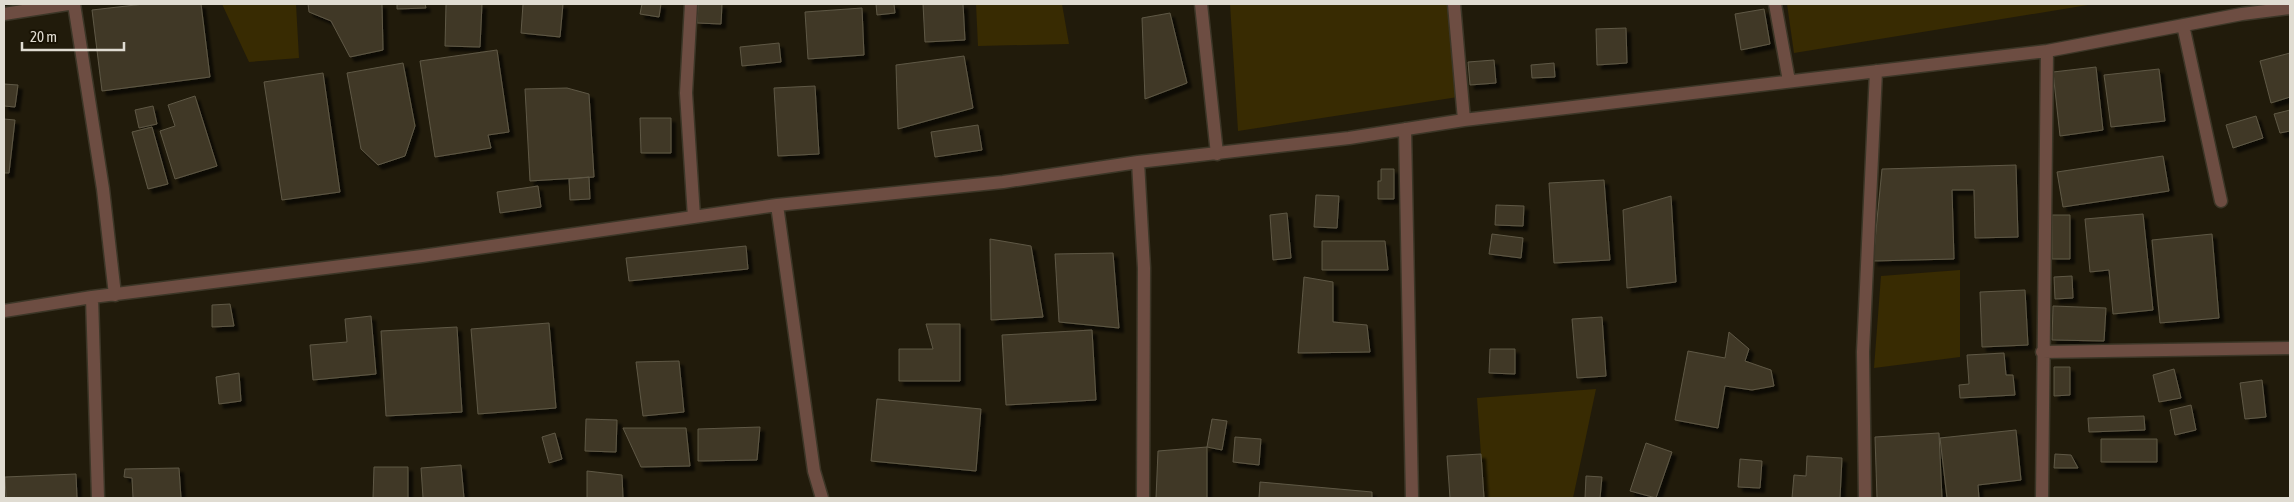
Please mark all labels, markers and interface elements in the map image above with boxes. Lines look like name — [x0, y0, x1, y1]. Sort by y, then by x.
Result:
scale bar — [22, 20, 125, 52]
text: 20 m — [30, 28, 57, 45]

